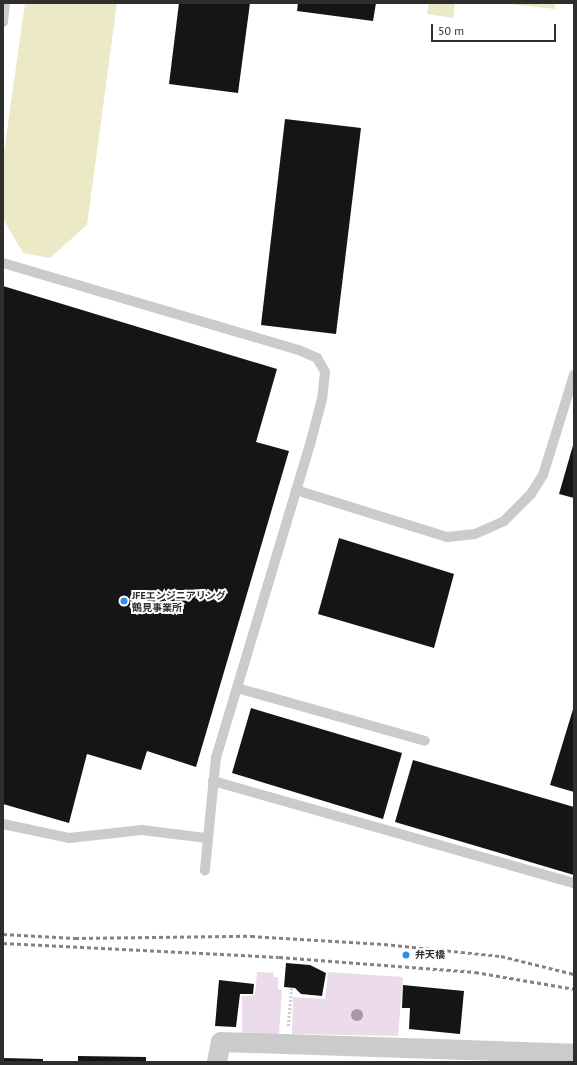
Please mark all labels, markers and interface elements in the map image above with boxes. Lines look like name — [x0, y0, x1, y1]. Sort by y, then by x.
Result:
scale bar — [433, 16, 558, 42]
text: 50 m — [438, 23, 464, 38]
place label: JFEエンジニアリング 鶴見事業所 — [132, 589, 226, 612]
marker: JFEエンジニアリング 鶴見事業所 — [119, 596, 129, 606]
marker: 弁天橋 — [400, 949, 412, 961]
place label: 弁天橋 — [415, 949, 445, 961]

